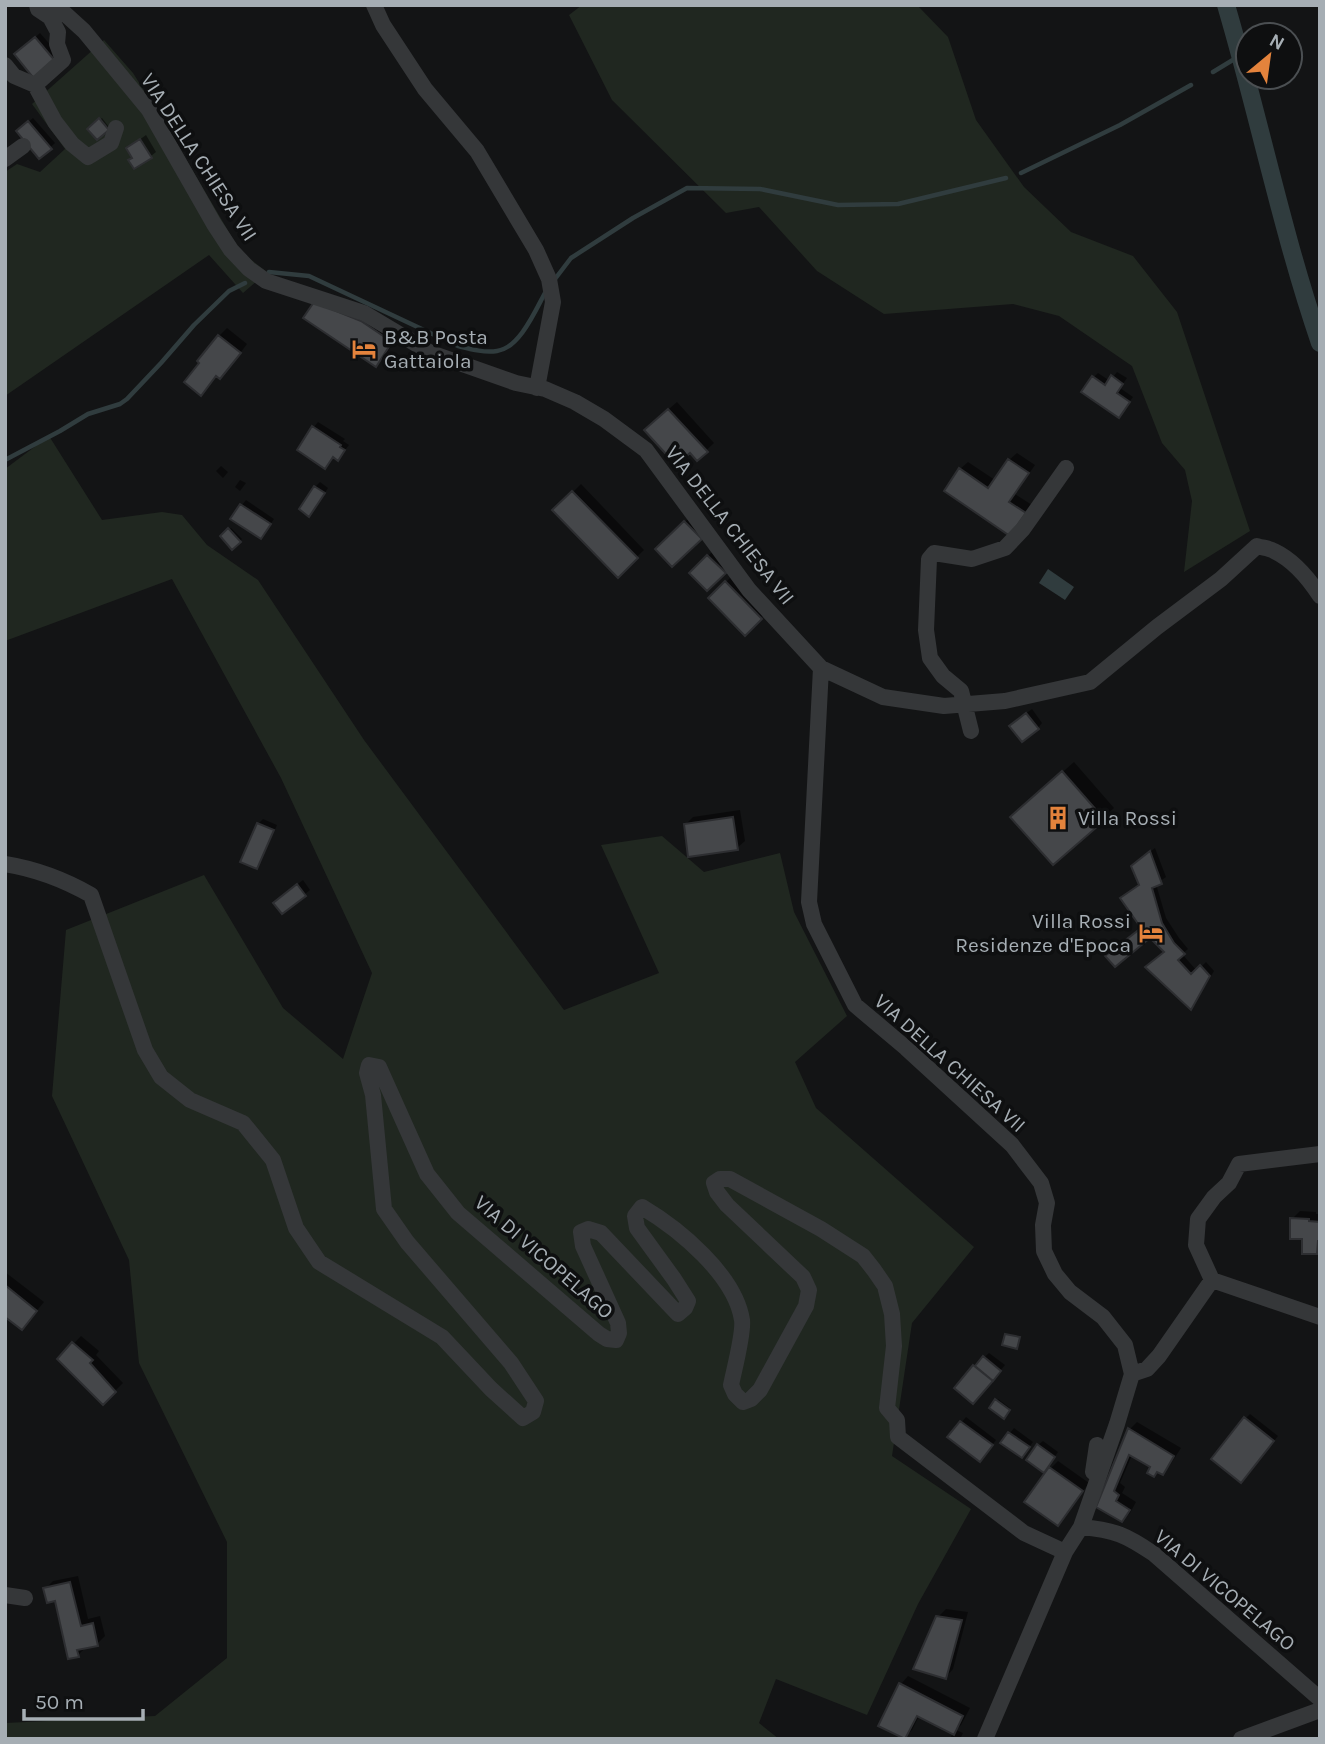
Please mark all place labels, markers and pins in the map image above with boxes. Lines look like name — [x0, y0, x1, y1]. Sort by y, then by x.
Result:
place label: B&B Posta Gattaiola — [384, 325, 488, 373]
hotel icon: B&B Posta Gattaiola — [350, 335, 378, 363]
building icon: Villa Rossi — [1044, 804, 1072, 832]
place label: Villa Rossi — [1078, 806, 1177, 830]
place label: Villa Rossi Residenze d'Epoca — [955, 909, 1131, 957]
hotel icon: Villa Rossi Residenze d'Epoca — [1137, 919, 1165, 947]

